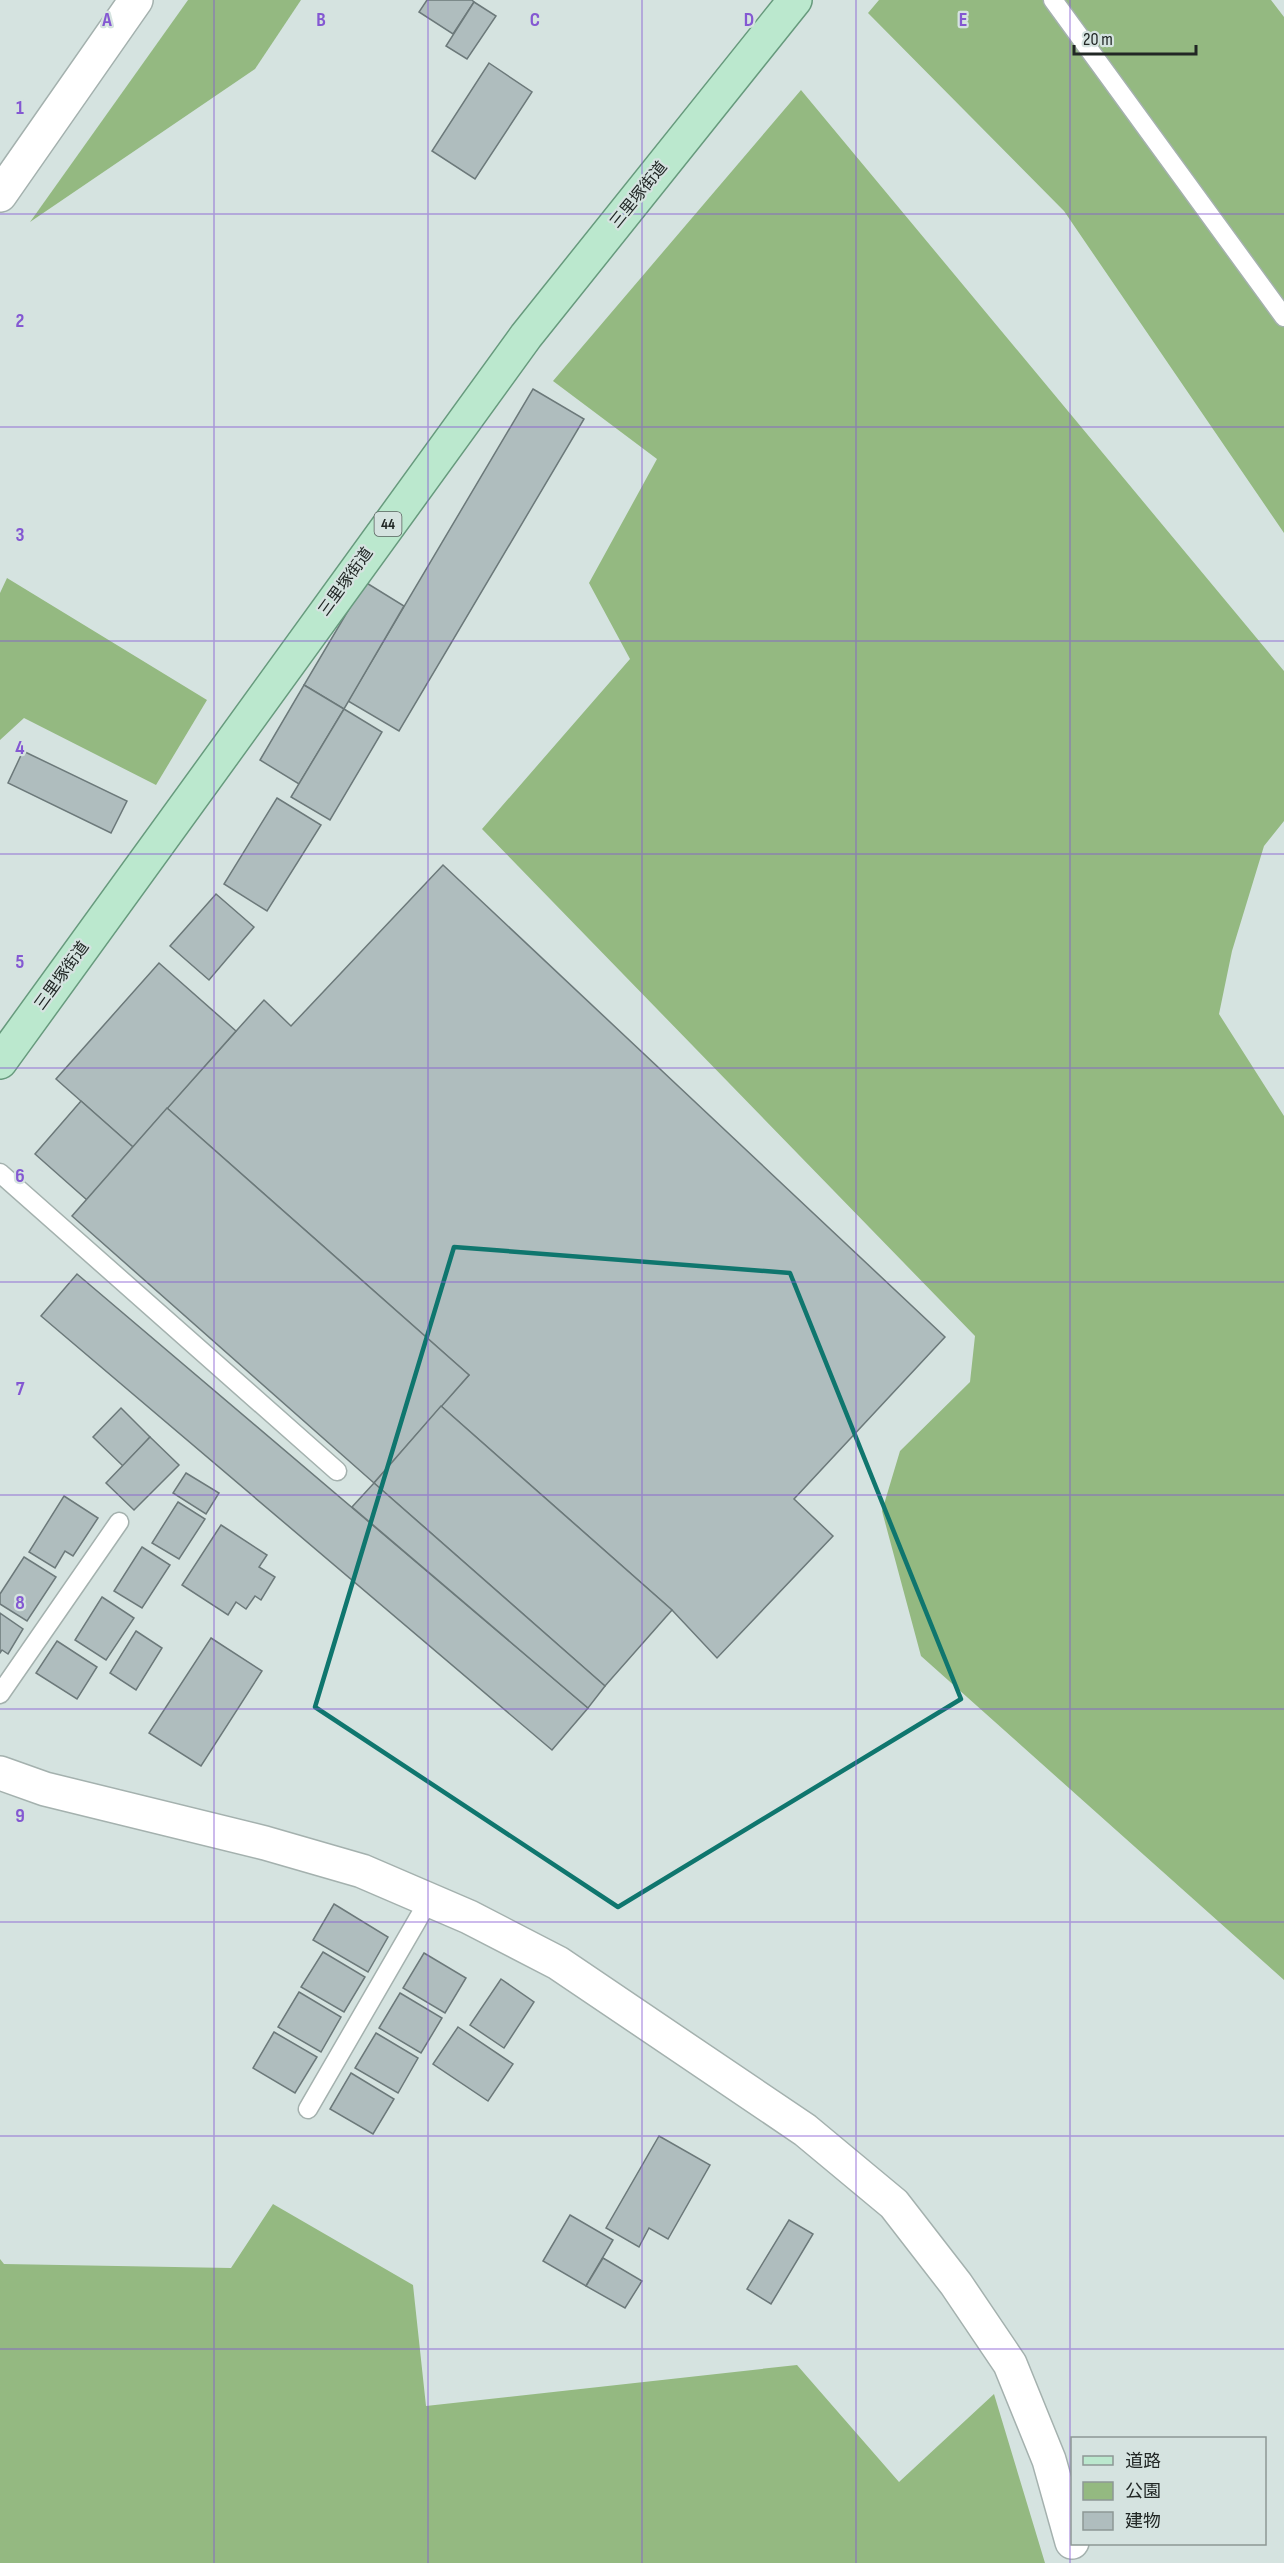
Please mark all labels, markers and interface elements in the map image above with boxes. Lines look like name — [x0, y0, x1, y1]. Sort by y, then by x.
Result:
text: A — [101, 8, 112, 32]
text: B — [316, 8, 326, 32]
text: C — [530, 8, 540, 32]
text: D — [744, 8, 754, 32]
text: E — [959, 8, 967, 32]
scale bar — [1074, 18, 1196, 56]
text: 20 m — [1083, 29, 1113, 50]
text: 1 — [16, 96, 24, 120]
street label: 三里塚街道 — [606, 158, 672, 232]
text: 2 — [16, 309, 24, 333]
road number: 44 — [374, 512, 402, 536]
text: 3 — [16, 523, 25, 547]
street label: 三里塚街道 — [315, 544, 377, 620]
text: 4 — [15, 736, 25, 760]
street label: 三里塚街道 — [31, 938, 93, 1014]
text: 5 — [16, 950, 25, 974]
text: 6 — [15, 1164, 25, 1188]
text: 7 — [16, 1377, 25, 1401]
text: 8 — [15, 1591, 25, 1615]
text: 9 — [15, 1804, 25, 1828]
legend — [1071, 2437, 1266, 2545]
text: 道路 — [1125, 2451, 1161, 2472]
text: 公園 — [1125, 2481, 1161, 2502]
text: 建物 — [1125, 2511, 1161, 2532]

